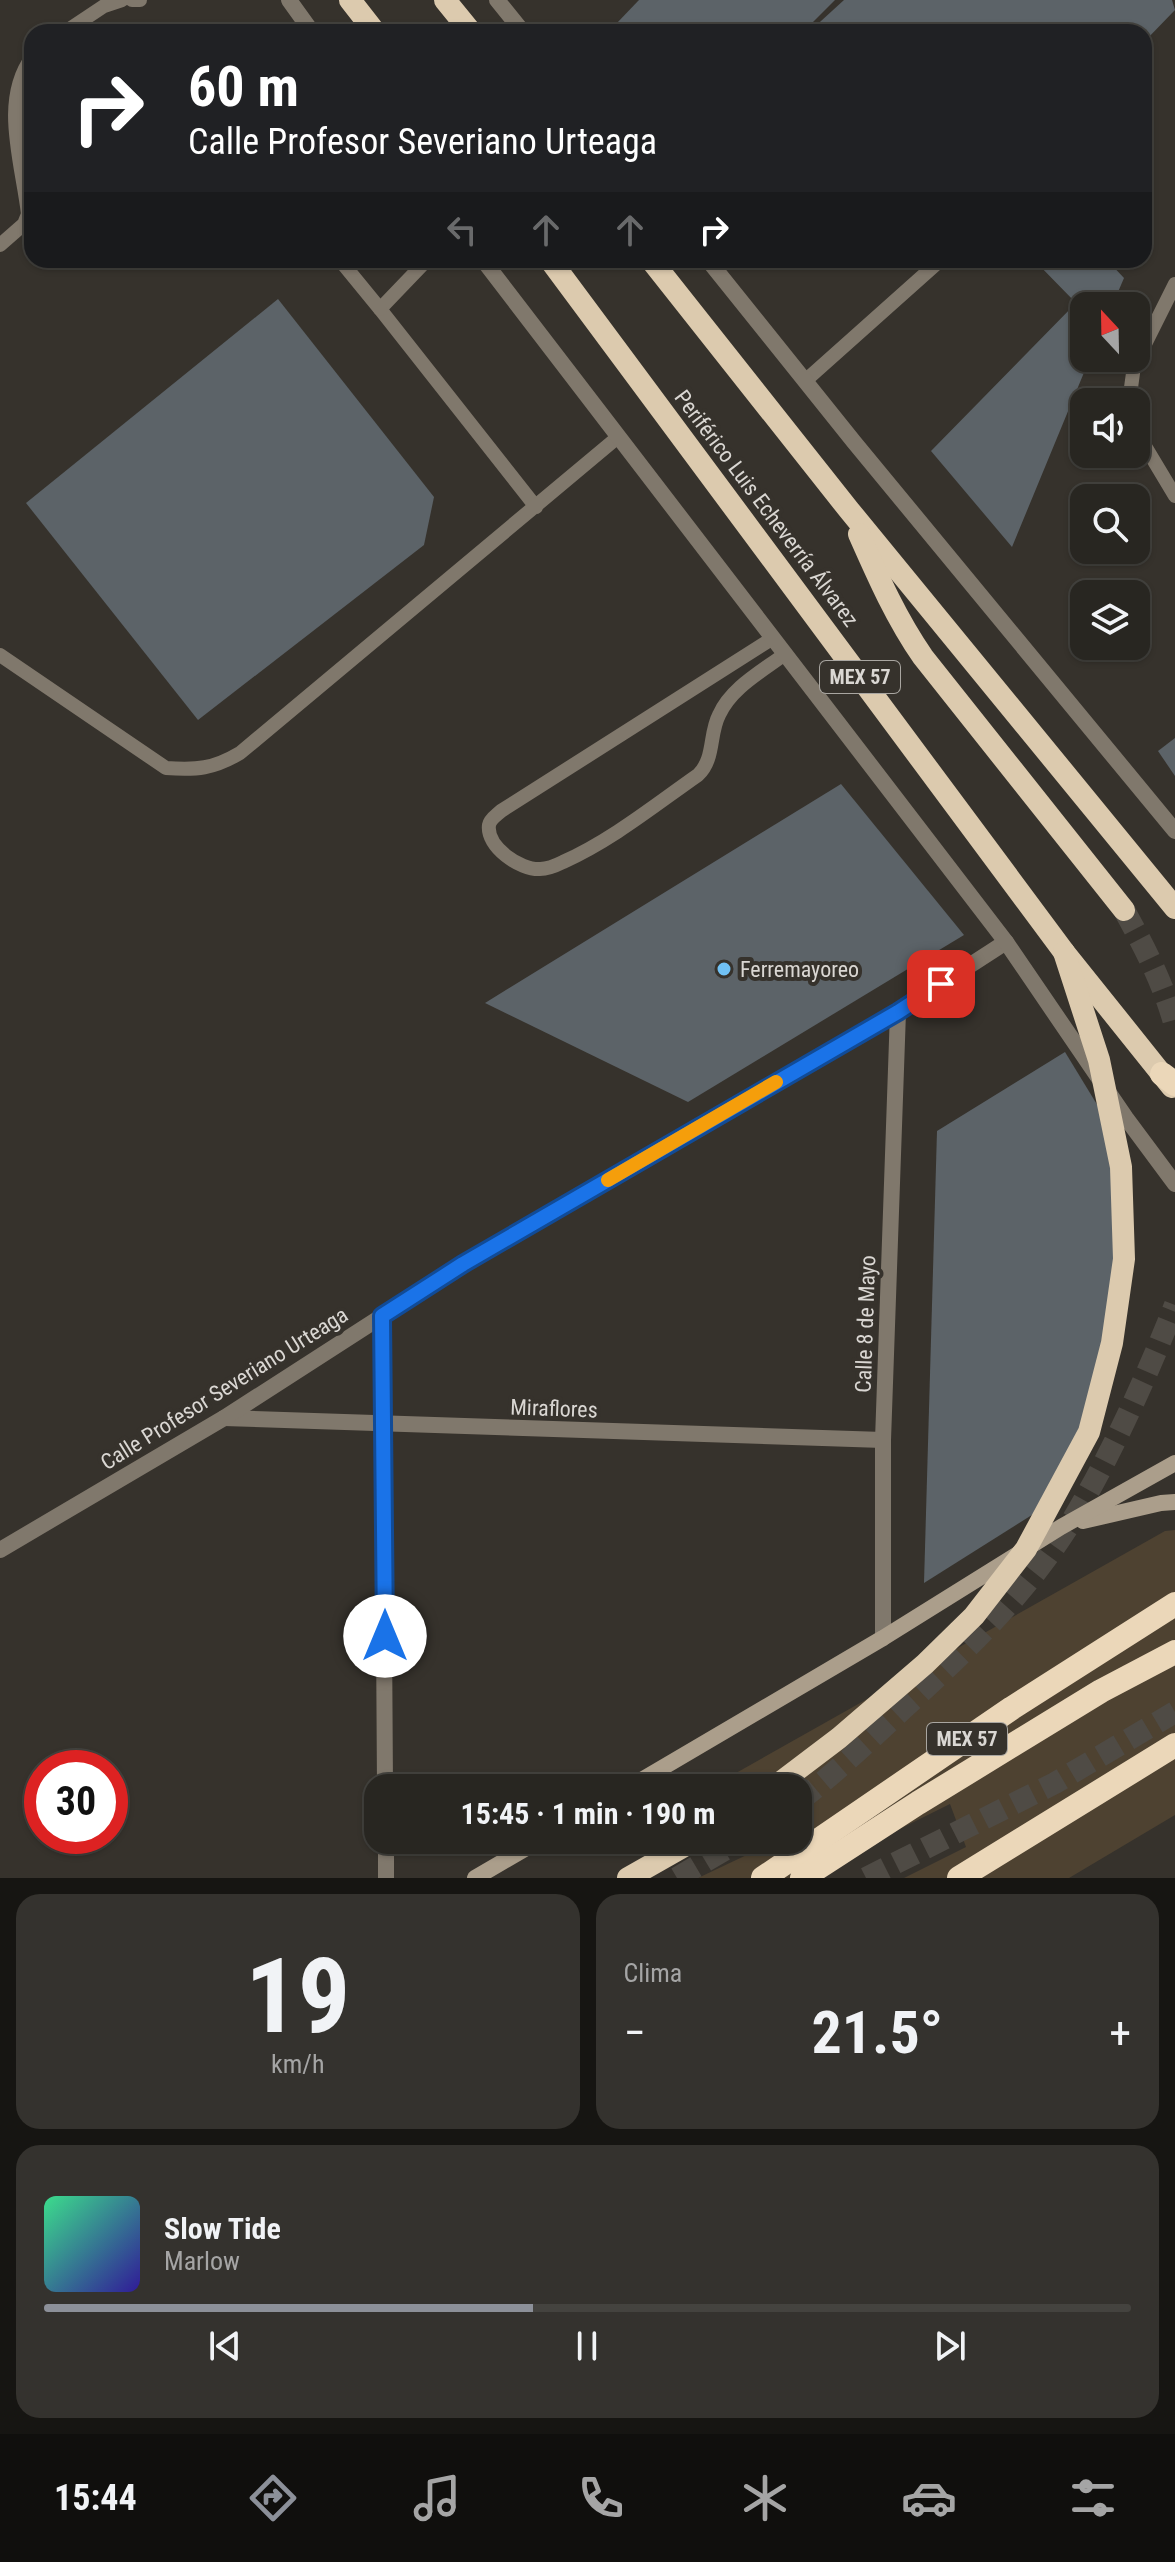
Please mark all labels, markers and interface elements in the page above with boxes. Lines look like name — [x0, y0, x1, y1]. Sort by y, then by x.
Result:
text: 60 m — [188, 54, 299, 120]
icon: right — [56, 56, 160, 160]
text: Calle Profesor Severiano Urteaga — [188, 121, 657, 163]
icon: left — [440, 208, 484, 252]
icon: ahead — [524, 208, 568, 252]
icon: ahead — [608, 208, 652, 252]
icon: right — [692, 208, 736, 252]
north arrow — [1070, 292, 1150, 372]
map controls — [1070, 292, 1150, 660]
street label: Periférico Luis Echeverría Álvarez — [670, 385, 864, 631]
button: sound — [1070, 388, 1150, 468]
button: search — [1070, 484, 1150, 564]
button: layers — [1070, 580, 1150, 660]
road number: MEX 57 — [820, 661, 900, 693]
pin — [907, 950, 975, 1018]
place label: Ferremayoreo — [740, 957, 859, 982]
marker: Ferremayoreo — [715, 960, 733, 978]
icon: arrive — [919, 962, 963, 1006]
street label: Calle 8 de Mayo — [851, 1255, 880, 1393]
street label: Calle Profesor Severiano Urteaga — [96, 1302, 352, 1475]
street label: Miraflores — [510, 1394, 598, 1423]
position arrow — [343, 1594, 427, 1678]
road number: MEX 57 — [927, 1723, 1007, 1755]
speed limit sign: 30 — [24, 1750, 128, 1854]
text: 15:45 · 1 min · 190 m — [461, 1796, 715, 1831]
text: 19 — [245, 1936, 350, 2057]
text: Clima — [624, 1958, 682, 1988]
text: 21.5° — [811, 1997, 943, 2068]
text: − — [624, 2007, 646, 2059]
text: + — [1109, 2007, 1131, 2059]
text: km/h — [271, 2049, 325, 2079]
text: Slow Tide — [164, 2211, 281, 2246]
text: Marlow — [164, 2246, 240, 2276]
icon: previous — [203, 2324, 247, 2368]
icon: pause — [565, 2324, 609, 2368]
icon: next — [928, 2324, 972, 2368]
icon: directions — [245, 2470, 301, 2526]
icon: music — [409, 2470, 465, 2526]
icon: phone — [573, 2470, 629, 2526]
icon: climate — [737, 2470, 793, 2526]
icon: car — [901, 2470, 957, 2526]
icon: filters — [1065, 2470, 1121, 2526]
text: 15:44 — [54, 2477, 137, 2519]

